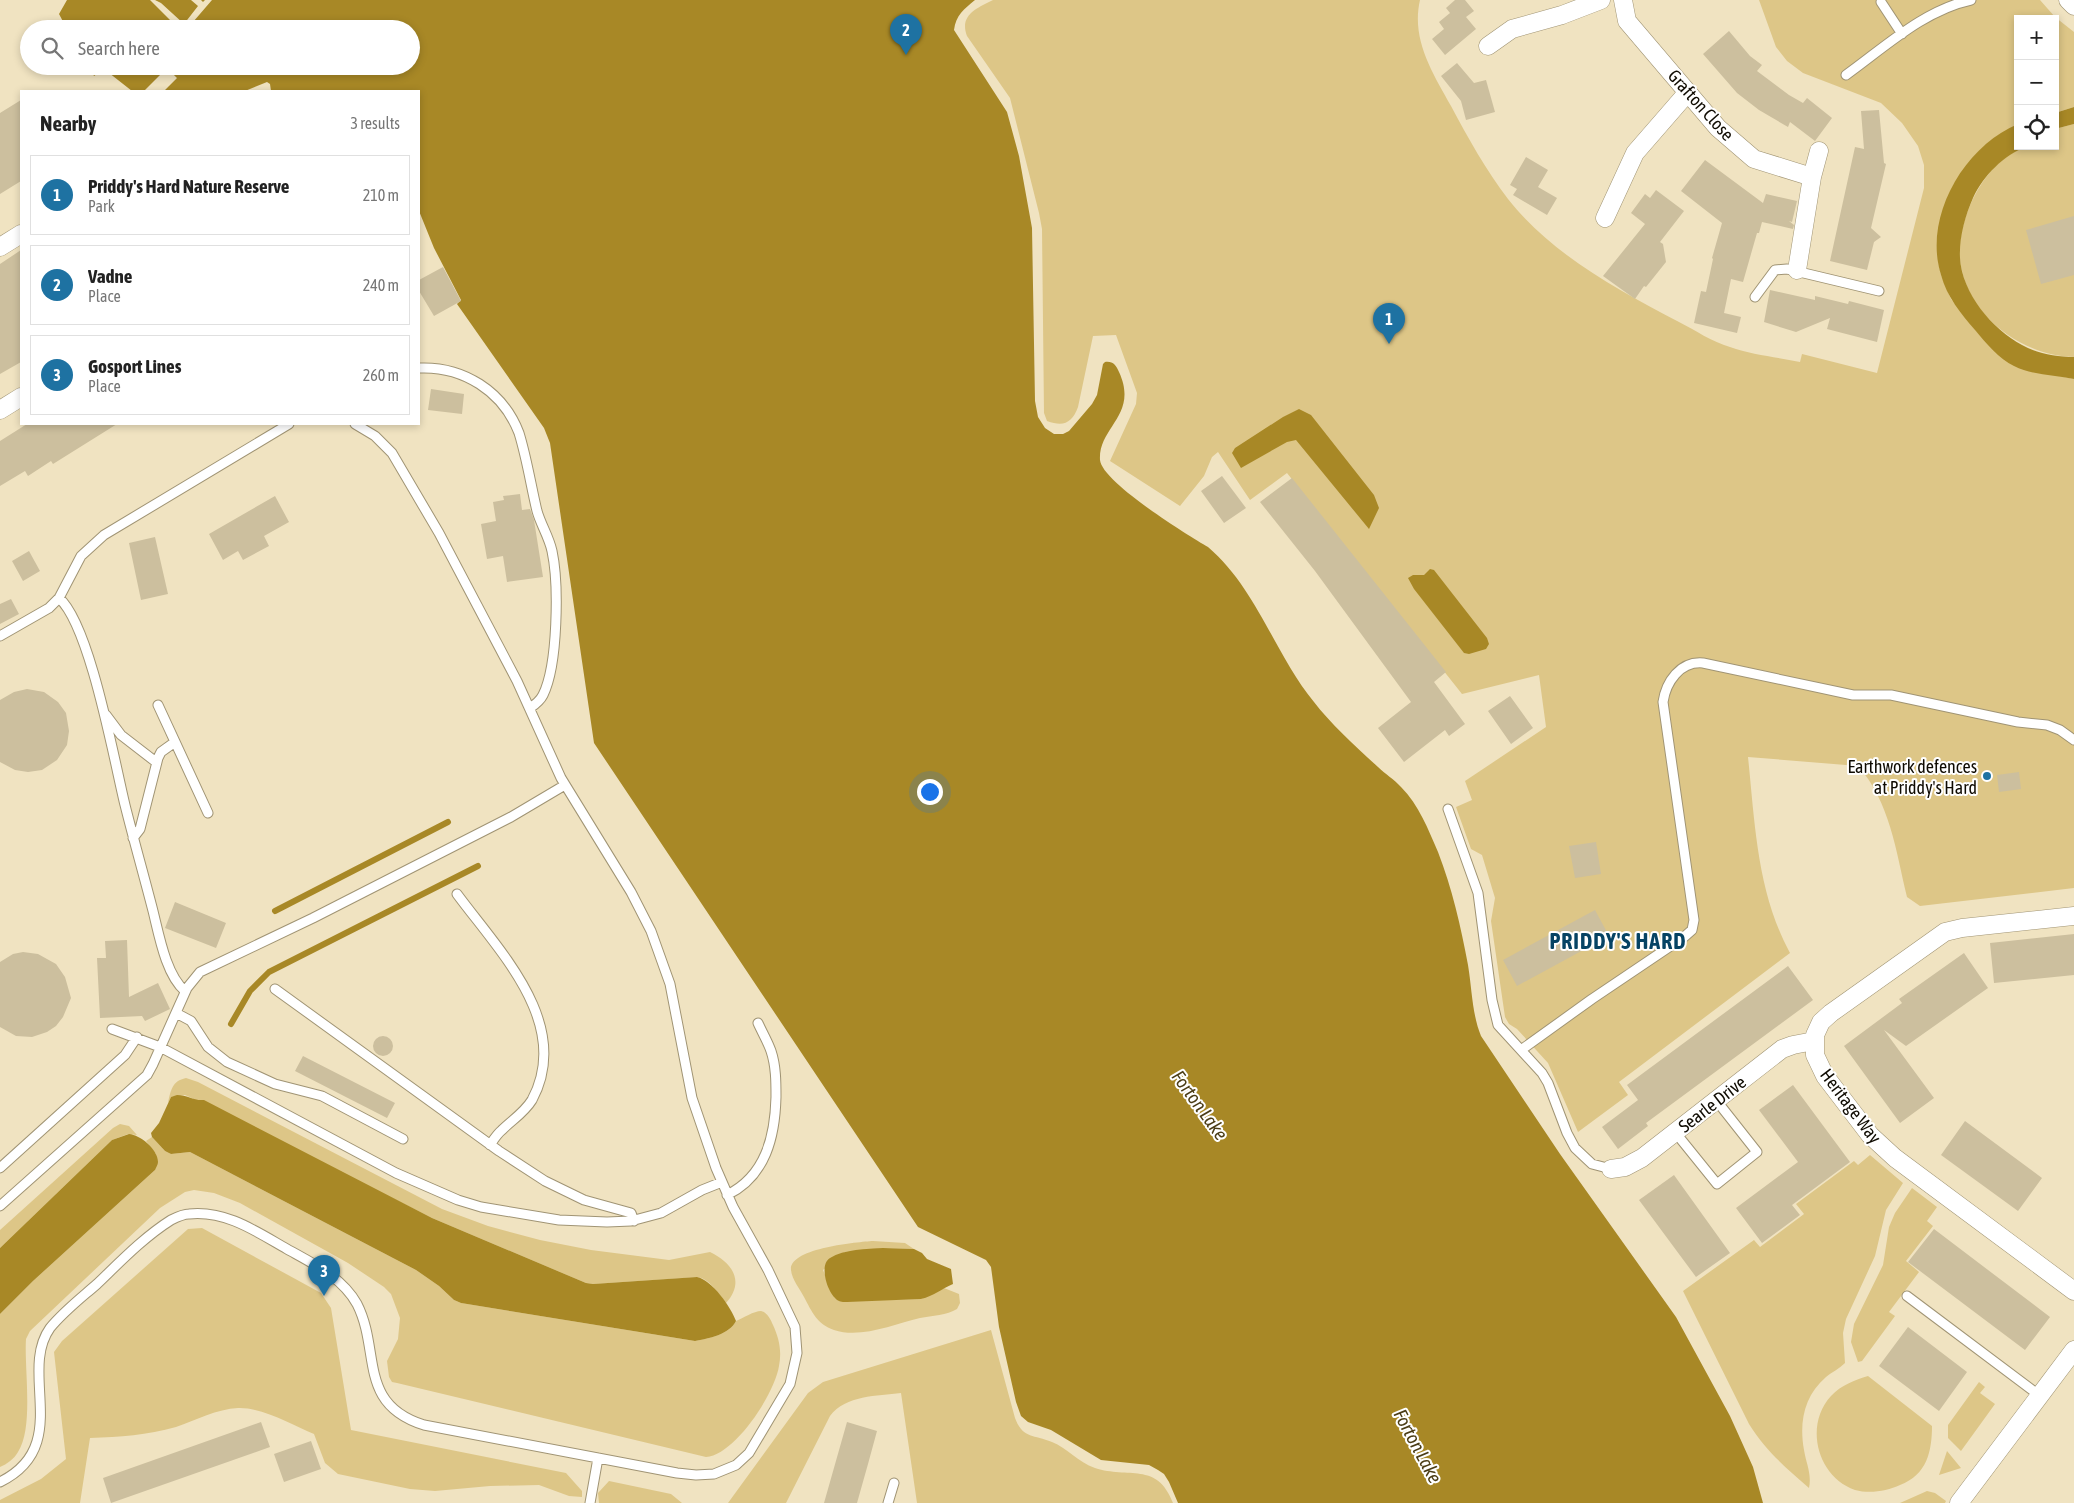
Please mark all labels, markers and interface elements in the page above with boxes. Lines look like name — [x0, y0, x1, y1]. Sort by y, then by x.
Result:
pin: 2 — [890, 14, 922, 55]
map controls — [2014, 15, 2059, 150]
button: + — [2014, 15, 2059, 60]
search box — [20, 20, 420, 75]
icon: search — [38, 34, 66, 62]
text: Search here — [78, 37, 160, 59]
button: − — [2014, 60, 2059, 105]
street label: Grafton Close — [1664, 65, 1738, 145]
button: locate — [2014, 105, 2059, 150]
text: Nearby — [40, 111, 96, 135]
text: 3 results — [350, 114, 400, 132]
text: Priddy's Hard Nature Reserve — [88, 175, 290, 197]
text: 1 — [53, 186, 61, 204]
text: 210 m — [363, 186, 399, 204]
text: Park — [88, 197, 115, 215]
text: Vadne — [88, 265, 132, 287]
text: 2 — [53, 276, 61, 294]
text: 240 m — [363, 276, 399, 294]
text: Place — [88, 287, 121, 305]
pin: 1 — [1373, 303, 1405, 344]
text: Gosport Lines — [88, 355, 181, 377]
text: 3 — [53, 366, 61, 384]
text: 260 m — [363, 366, 399, 384]
text: Place — [88, 377, 121, 395]
place label: Earthwork defences at Priddy's Hard — [1847, 756, 1977, 798]
marker: Earthwork defences at Priddy's Hard — [1981, 770, 1993, 782]
your location — [917, 779, 943, 805]
district label: PRIDDY'S HARD — [1550, 928, 1686, 954]
street label: Heritage Way — [1816, 1065, 1886, 1147]
water label: Forton Lake — [1167, 1066, 1233, 1144]
street label: Searle Drive — [1674, 1071, 1750, 1137]
pin: 3 — [308, 1255, 340, 1296]
water label: Forton Lake — [1389, 1405, 1447, 1487]

